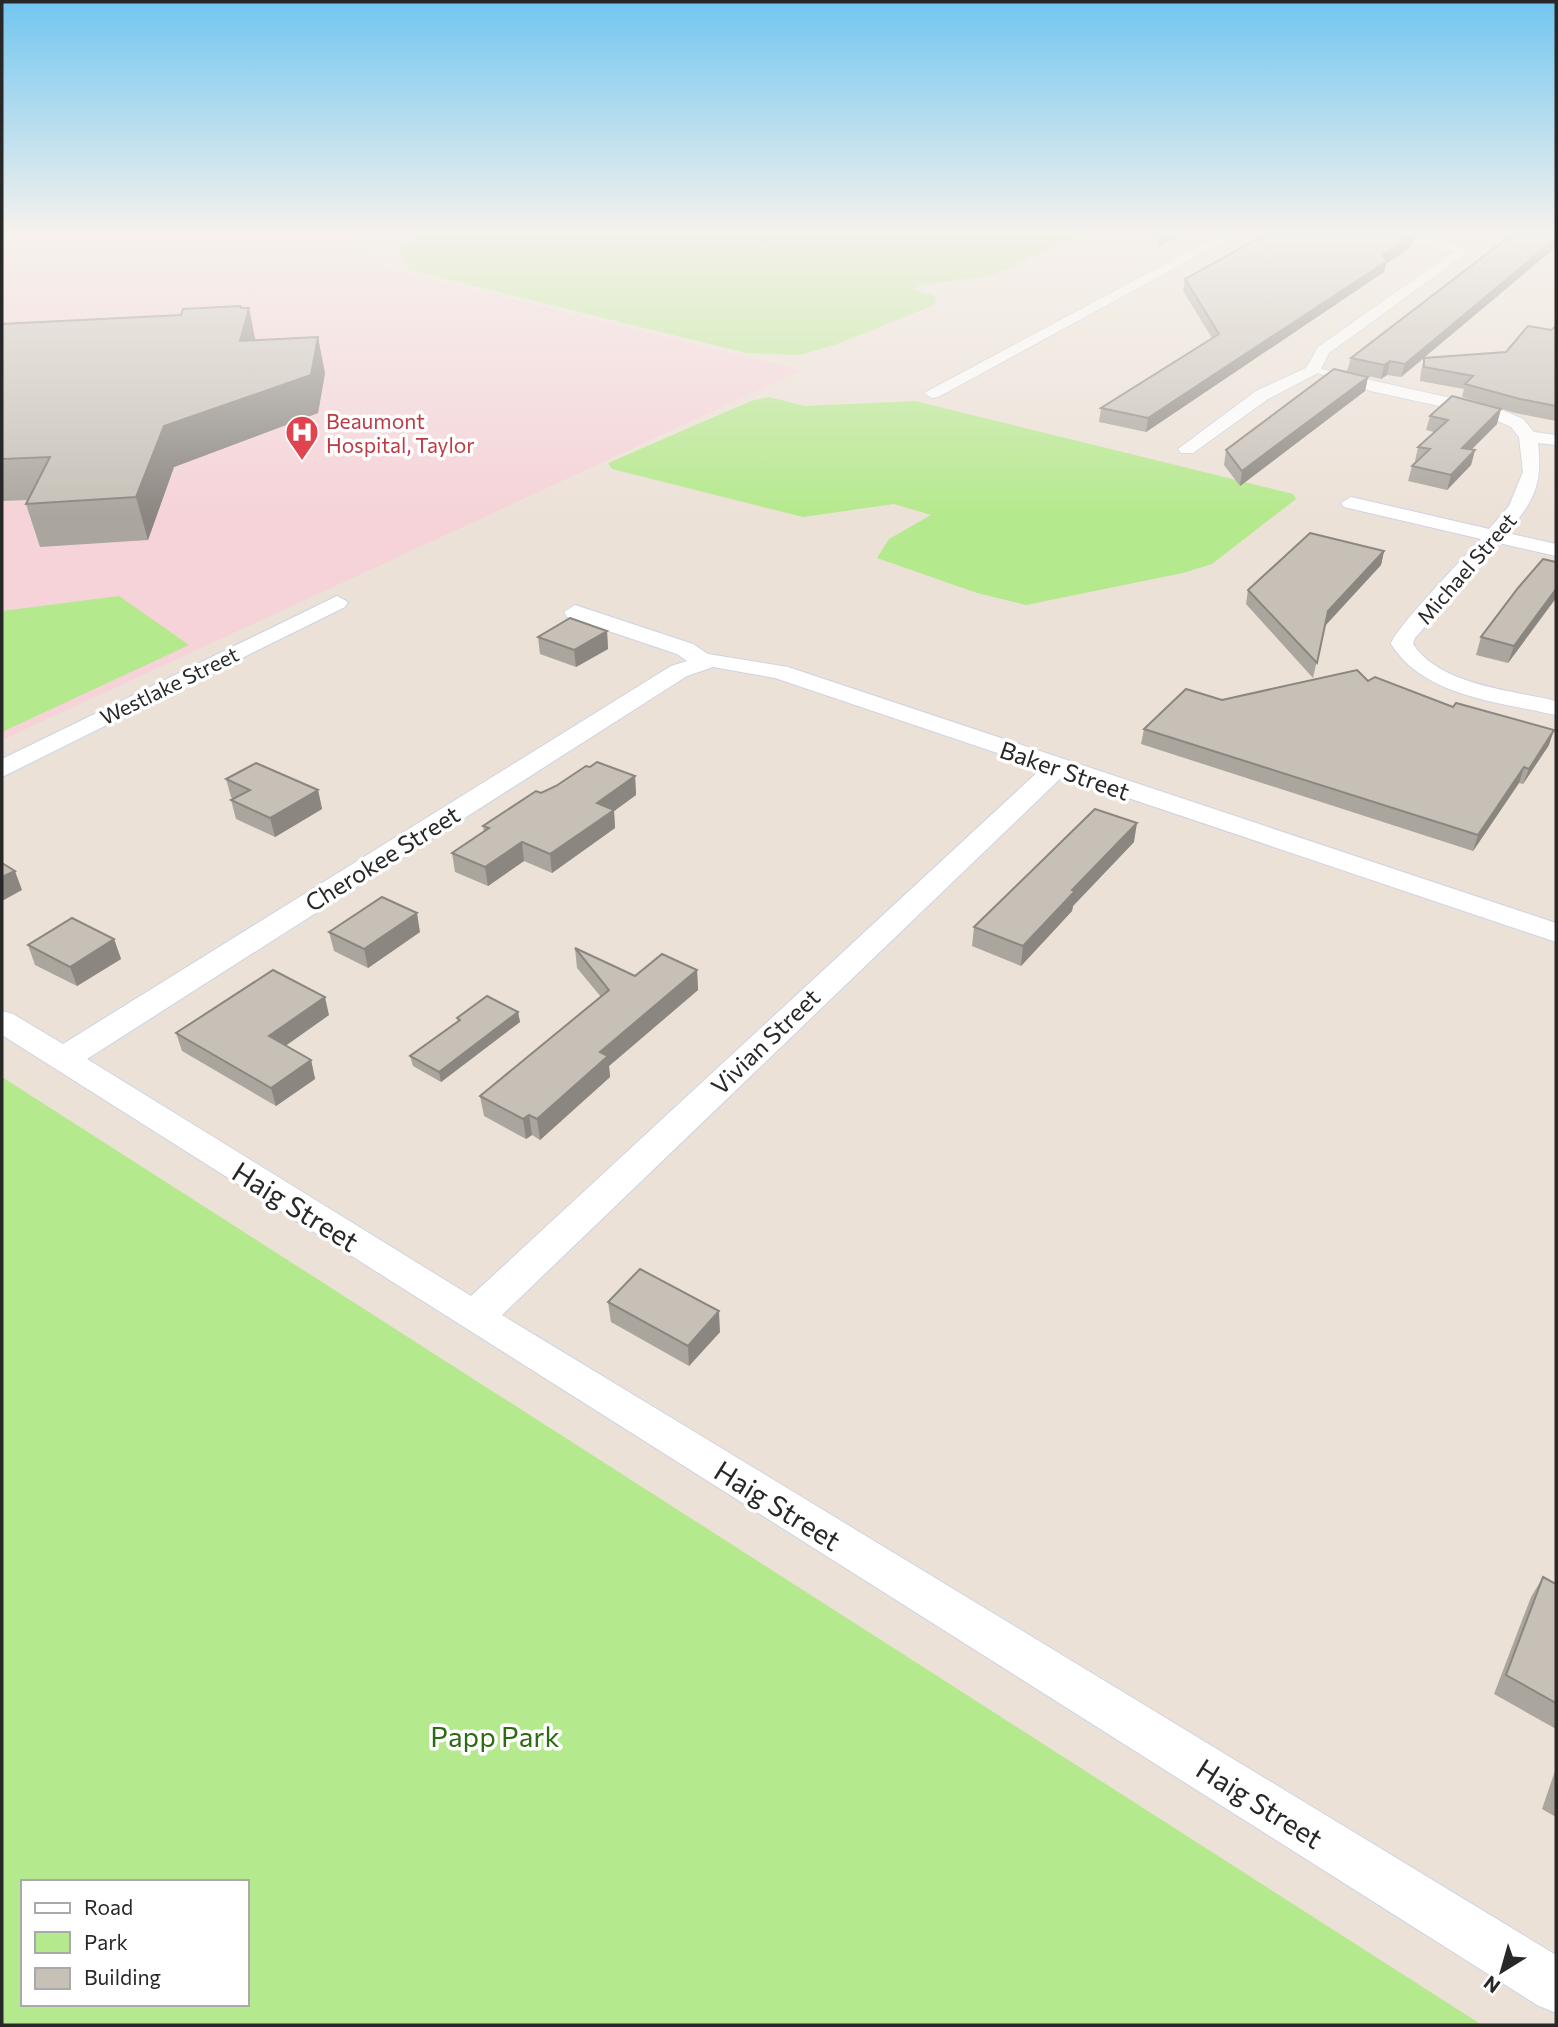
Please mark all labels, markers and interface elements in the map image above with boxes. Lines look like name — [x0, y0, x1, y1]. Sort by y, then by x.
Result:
place label: Beaumont Hospital, Taylor — [326, 408, 475, 457]
hospital icon: Beaumont Hospital, Taylor — [283, 413, 321, 462]
street label: Michael Street — [1411, 507, 1521, 629]
street label: Westlake Street — [96, 641, 242, 729]
street label: Baker Street — [996, 734, 1134, 806]
street label: Cherokee Street — [299, 799, 465, 917]
street label: Vivian Street — [705, 982, 825, 1100]
street label: Haig Street — [227, 1154, 365, 1258]
street label: Haig Street — [709, 1453, 847, 1557]
park label: Papp Park — [430, 1719, 560, 1753]
street label: Haig Street — [1191, 1751, 1329, 1855]
legend — [21, 1880, 248, 2006]
text: Road — [84, 1894, 133, 1919]
text: Park — [84, 1929, 128, 1954]
north arrow — [1467, 1936, 1537, 2006]
text: Building — [84, 1964, 161, 1989]
text: N — [1479, 1971, 1504, 1998]

